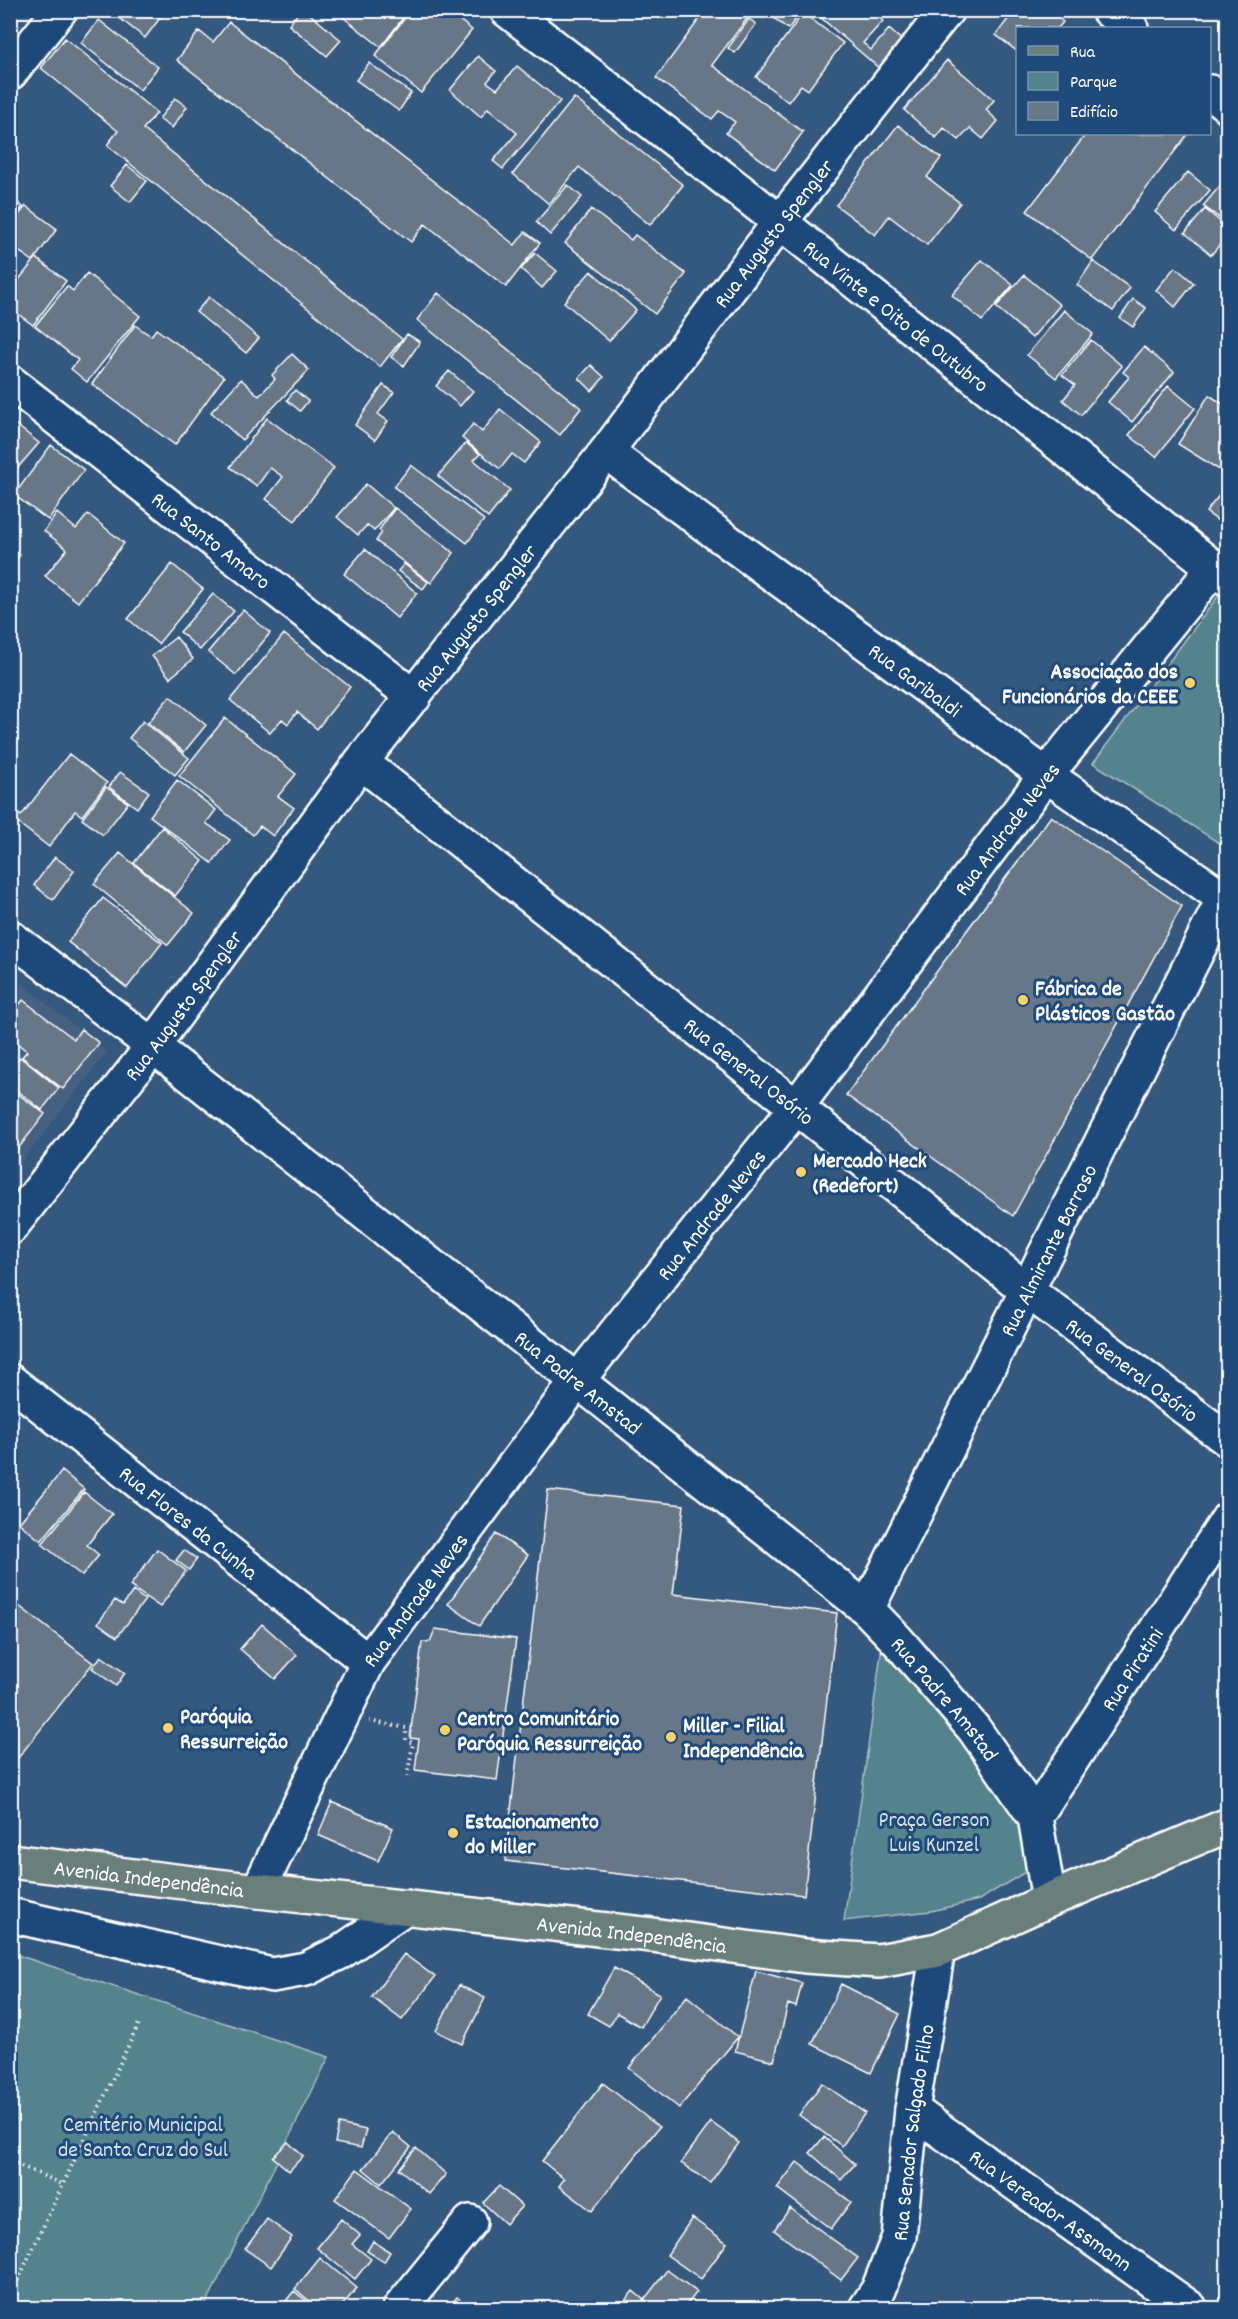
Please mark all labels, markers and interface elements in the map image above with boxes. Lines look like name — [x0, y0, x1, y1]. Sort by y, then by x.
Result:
legend — [1016, 27, 1211, 135]
text: Rua — [1070, 41, 1096, 66]
text: Parque — [1070, 71, 1117, 96]
text: Edifício — [1070, 101, 1118, 126]
street label: Rua Augusto Spengler — [708, 153, 843, 316]
street label: Rua Vinte e Oito de Outubro — [795, 234, 994, 402]
street label: Rua Santo Amaro — [143, 486, 276, 599]
street label: Rua Augusto Spengler — [410, 538, 547, 700]
street label: Rua Garibaldi — [860, 637, 966, 727]
place label: Associação dos Funcionários da CEEE — [1002, 658, 1179, 714]
marker: Associação dos Funcionários da CEEE — [1183, 676, 1197, 690]
street label: Rua Andrade Neves — [948, 757, 1069, 904]
street label: Rua Augusto Spengler — [119, 924, 252, 1089]
place label: Fábrica de Plásticos Gastão — [1035, 975, 1175, 1031]
marker: Fábrica de Plásticos Gastão — [1016, 993, 1030, 1007]
street label: Rua General Osório — [676, 1011, 819, 1134]
street label: Rua Andrade Neves — [651, 1144, 775, 1289]
place label: Mercado Heck (Redefort) — [813, 1147, 927, 1203]
street label: Rua Almirante Barroso — [994, 1160, 1107, 1343]
marker: Mercado Heck (Redefort) — [794, 1165, 808, 1179]
street label: Rua General Osório — [1058, 1312, 1204, 1432]
street label: Rua Padre Amstad — [506, 1325, 647, 1444]
street label: Rua Flores da Cunha — [111, 1460, 264, 1589]
street label: Rua Andrade Neves — [357, 1528, 478, 1675]
street label: Rua Piratini — [1095, 1622, 1173, 1718]
street label: Rua Padre Amstad — [882, 1631, 1004, 1769]
place label: Paróquia Ressurreição — [180, 1703, 288, 1759]
place label: Centro Comunitário Paróquia Ressurreição — [457, 1705, 642, 1761]
place label: Miller - Filial Independência — [683, 1712, 804, 1768]
marker: Paróquia Ressurreição — [161, 1721, 175, 1735]
marker: Centro Comunitário Paróquia Ressurreição — [438, 1723, 452, 1737]
marker: Miller - Filial Independência — [664, 1730, 678, 1744]
park label: Praça Gerson Luis Kunzel — [879, 1806, 989, 1862]
place label: Estacionamento do Miller — [465, 1808, 599, 1864]
marker: Estacionamento do Miller — [446, 1826, 460, 1840]
street label: Avenida Independência — [52, 1854, 246, 1908]
street label: Avenida Independência — [535, 1910, 729, 1964]
street label: Rua Senador Salgado Filho — [887, 2022, 945, 2243]
park label: Cemitério Municipal de Santa Cruz do Sul — [58, 2111, 228, 2167]
street label: Rua Vereador Assmann — [961, 2143, 1137, 2281]

